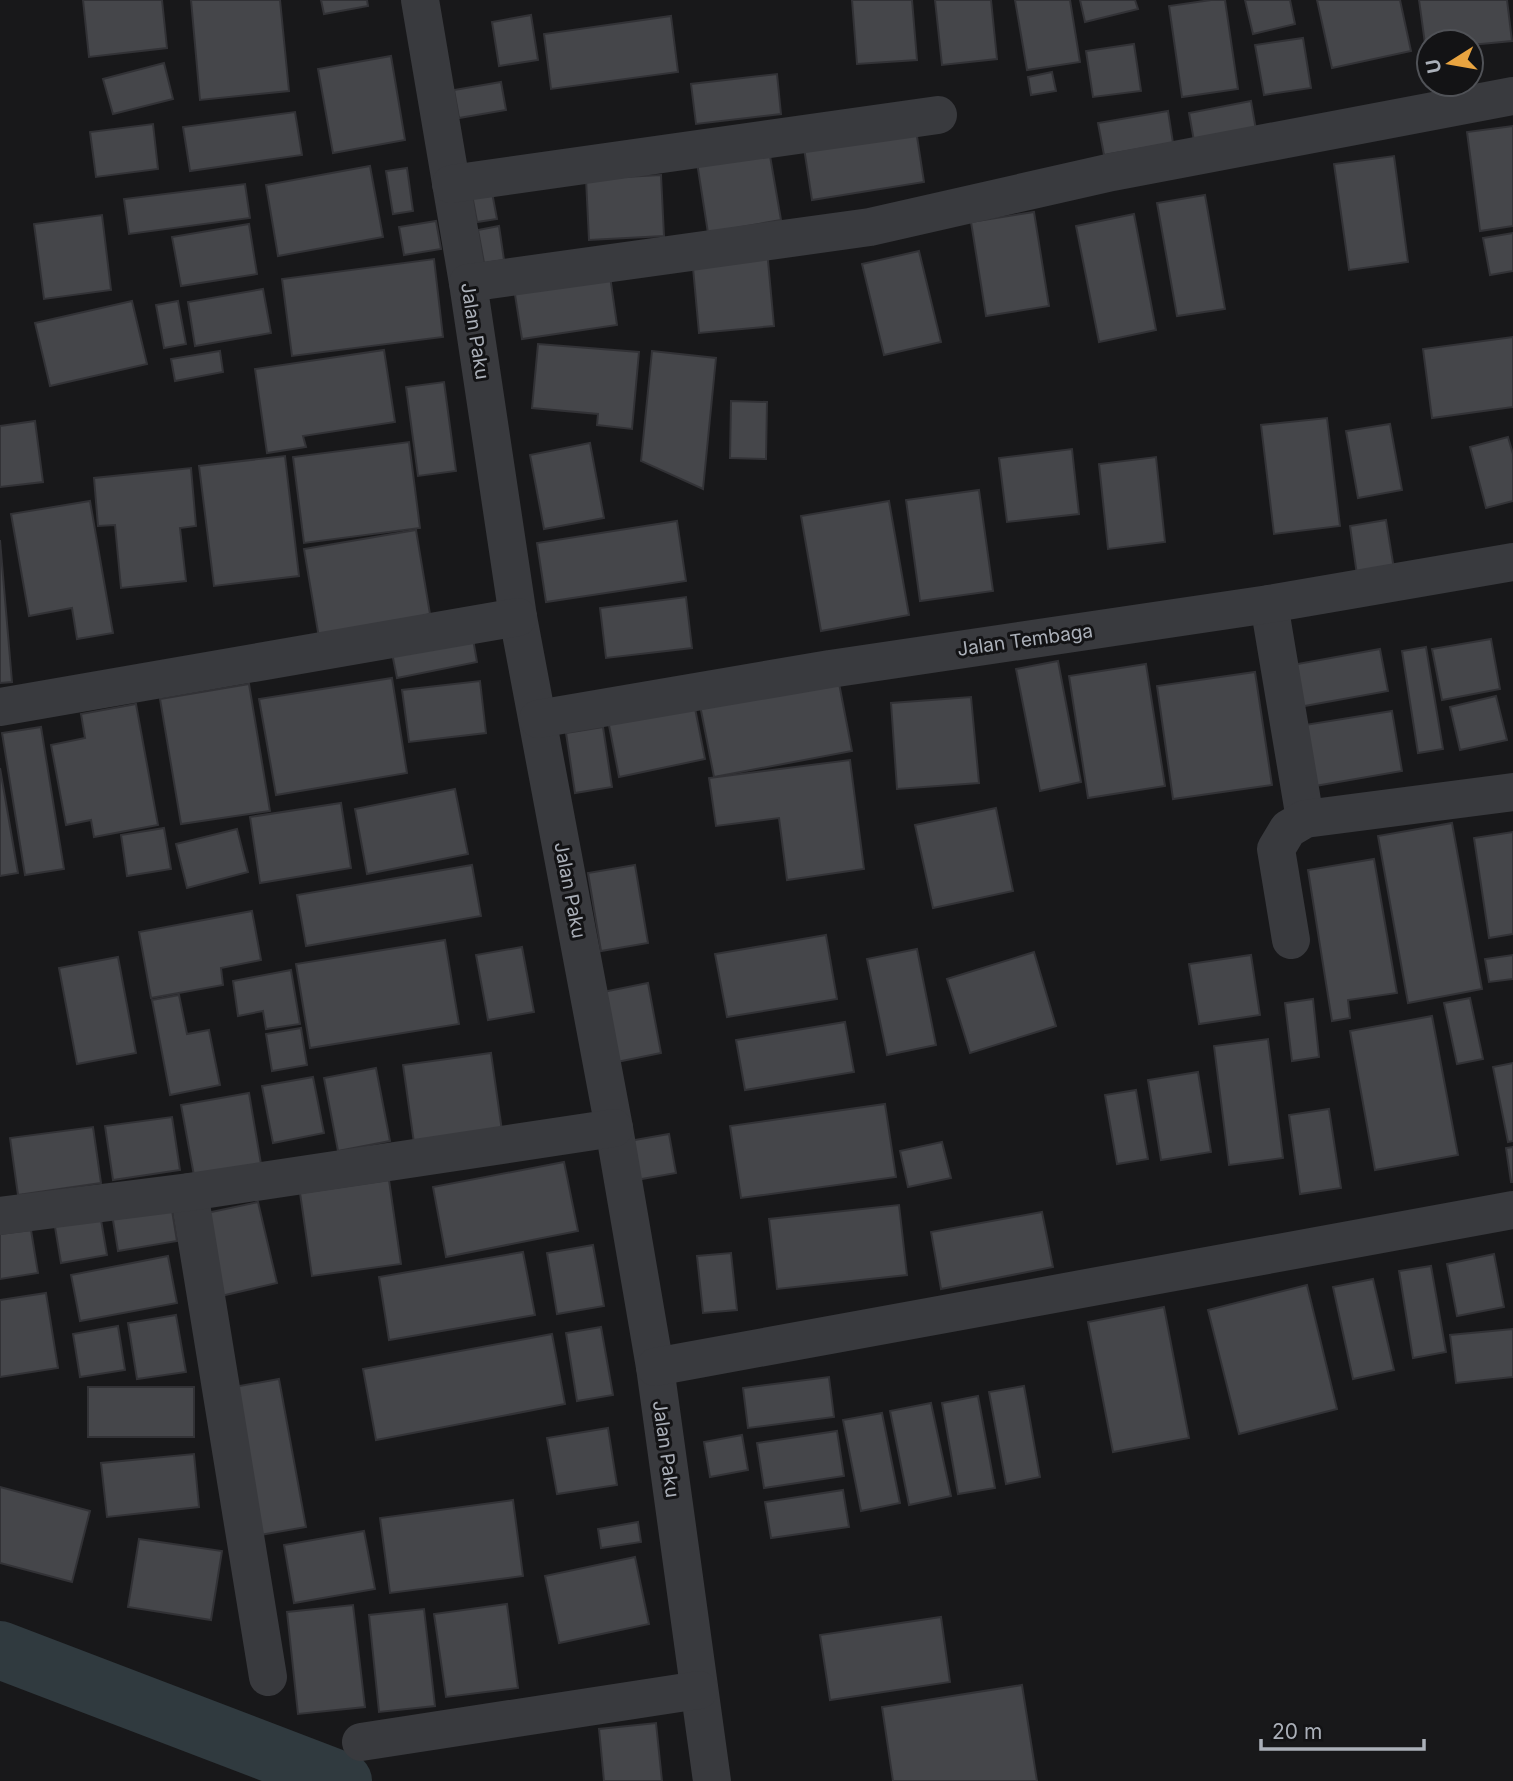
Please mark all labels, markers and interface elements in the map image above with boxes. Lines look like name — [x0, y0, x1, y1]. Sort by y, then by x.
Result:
north arrow — [1415, 28, 1485, 98]
text: U — [1421, 57, 1446, 75]
street label: Jalan Paku — [456, 281, 494, 381]
street label: Jalan Tembaga — [956, 619, 1094, 661]
street label: Jalan Paku — [549, 840, 591, 940]
street label: Jalan Paku — [648, 1399, 684, 1499]
scale bar — [1261, 1708, 1424, 1752]
text: 20 m — [1272, 1719, 1322, 1744]

